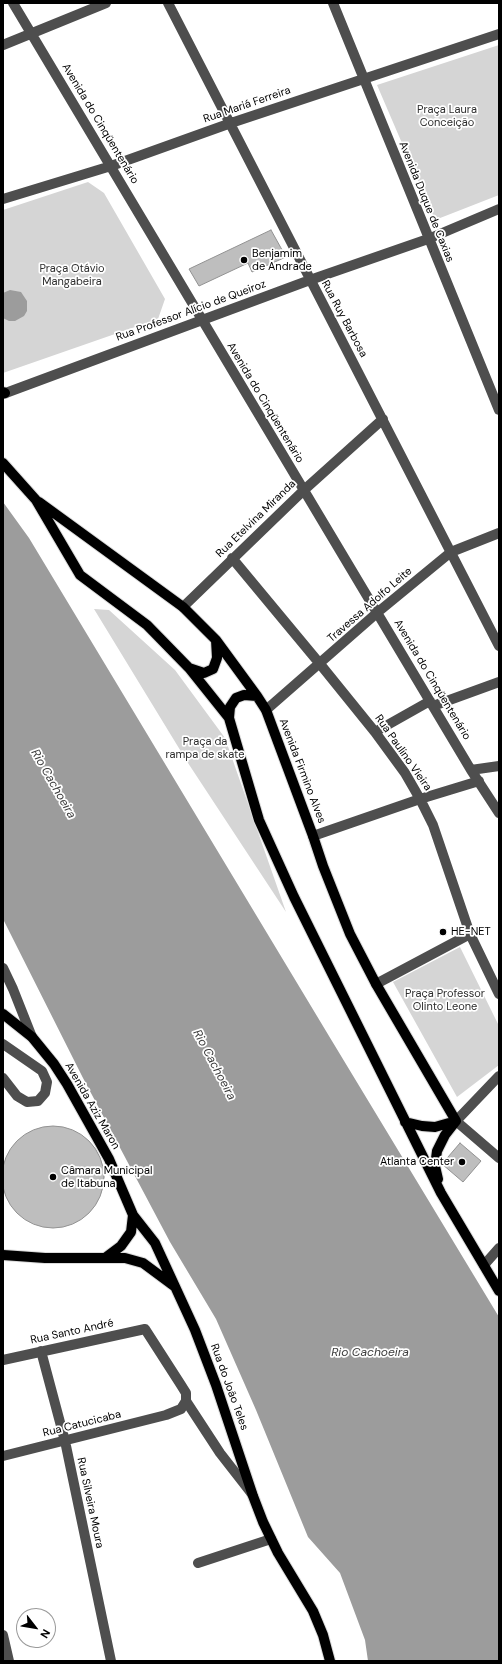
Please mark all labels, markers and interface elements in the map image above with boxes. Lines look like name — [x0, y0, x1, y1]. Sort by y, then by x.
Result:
street label: Avenida do Cinqüentenário — [59, 61, 141, 187]
street label: Rua Mariá Ferreira — [202, 84, 292, 126]
park label: Praça Laura Conceição — [417, 103, 477, 129]
street label: Avenida Duque de Caxias — [396, 140, 456, 264]
place label: Benjamim de Andrade — [252, 247, 312, 273]
marker: Benjamim de Andrade — [239, 255, 249, 265]
park label: Praça Otávio Mangabeira — [39, 262, 105, 288]
street label: Rua Professor Alício de Queiroz — [114, 278, 268, 344]
street label: Rua Ruy Barbosa — [318, 278, 370, 360]
street label: Avenida do Cinqüentenário — [224, 340, 306, 466]
street label: Rua Etelvina Miranda — [213, 478, 299, 560]
street label: Travessa Adolfo Leite — [325, 565, 415, 645]
street label: Avenida do Cinqüentenário — [391, 617, 473, 743]
street label: Rua Paulino Vieira — [372, 712, 434, 794]
street label: Avenida Firmino Alves — [276, 717, 328, 825]
park label: Praça da rampa de skate — [166, 735, 244, 761]
water label: Rio Cachoeira — [27, 747, 79, 821]
place label: HE-NET — [451, 925, 491, 939]
marker: HE-NET — [438, 927, 448, 937]
park label: Praça Professor Olinto Leone — [405, 987, 485, 1013]
water label: Rio Cachoeira — [189, 1027, 239, 1103]
street label: Avenida Aziz Maron — [62, 1060, 122, 1152]
place label: Atlanta Center — [380, 1155, 454, 1169]
marker: Atlanta Center — [457, 1157, 467, 1167]
place label: Câmara Municipal de Itabuna — [61, 1164, 152, 1190]
marker: Câmara Municipal de Itabuna — [48, 1172, 58, 1182]
street label: Rua Santo André — [29, 1317, 115, 1347]
street label: Rua do João Teles — [207, 1342, 251, 1432]
water label: Rio Cachoeira — [331, 1346, 409, 1360]
street label: Rua Catucicaba — [42, 1408, 122, 1440]
street label: Rua Silveira Moura — [74, 1456, 106, 1550]
north arrow — [16, 1608, 56, 1648]
text: N — [37, 1627, 53, 1641]

